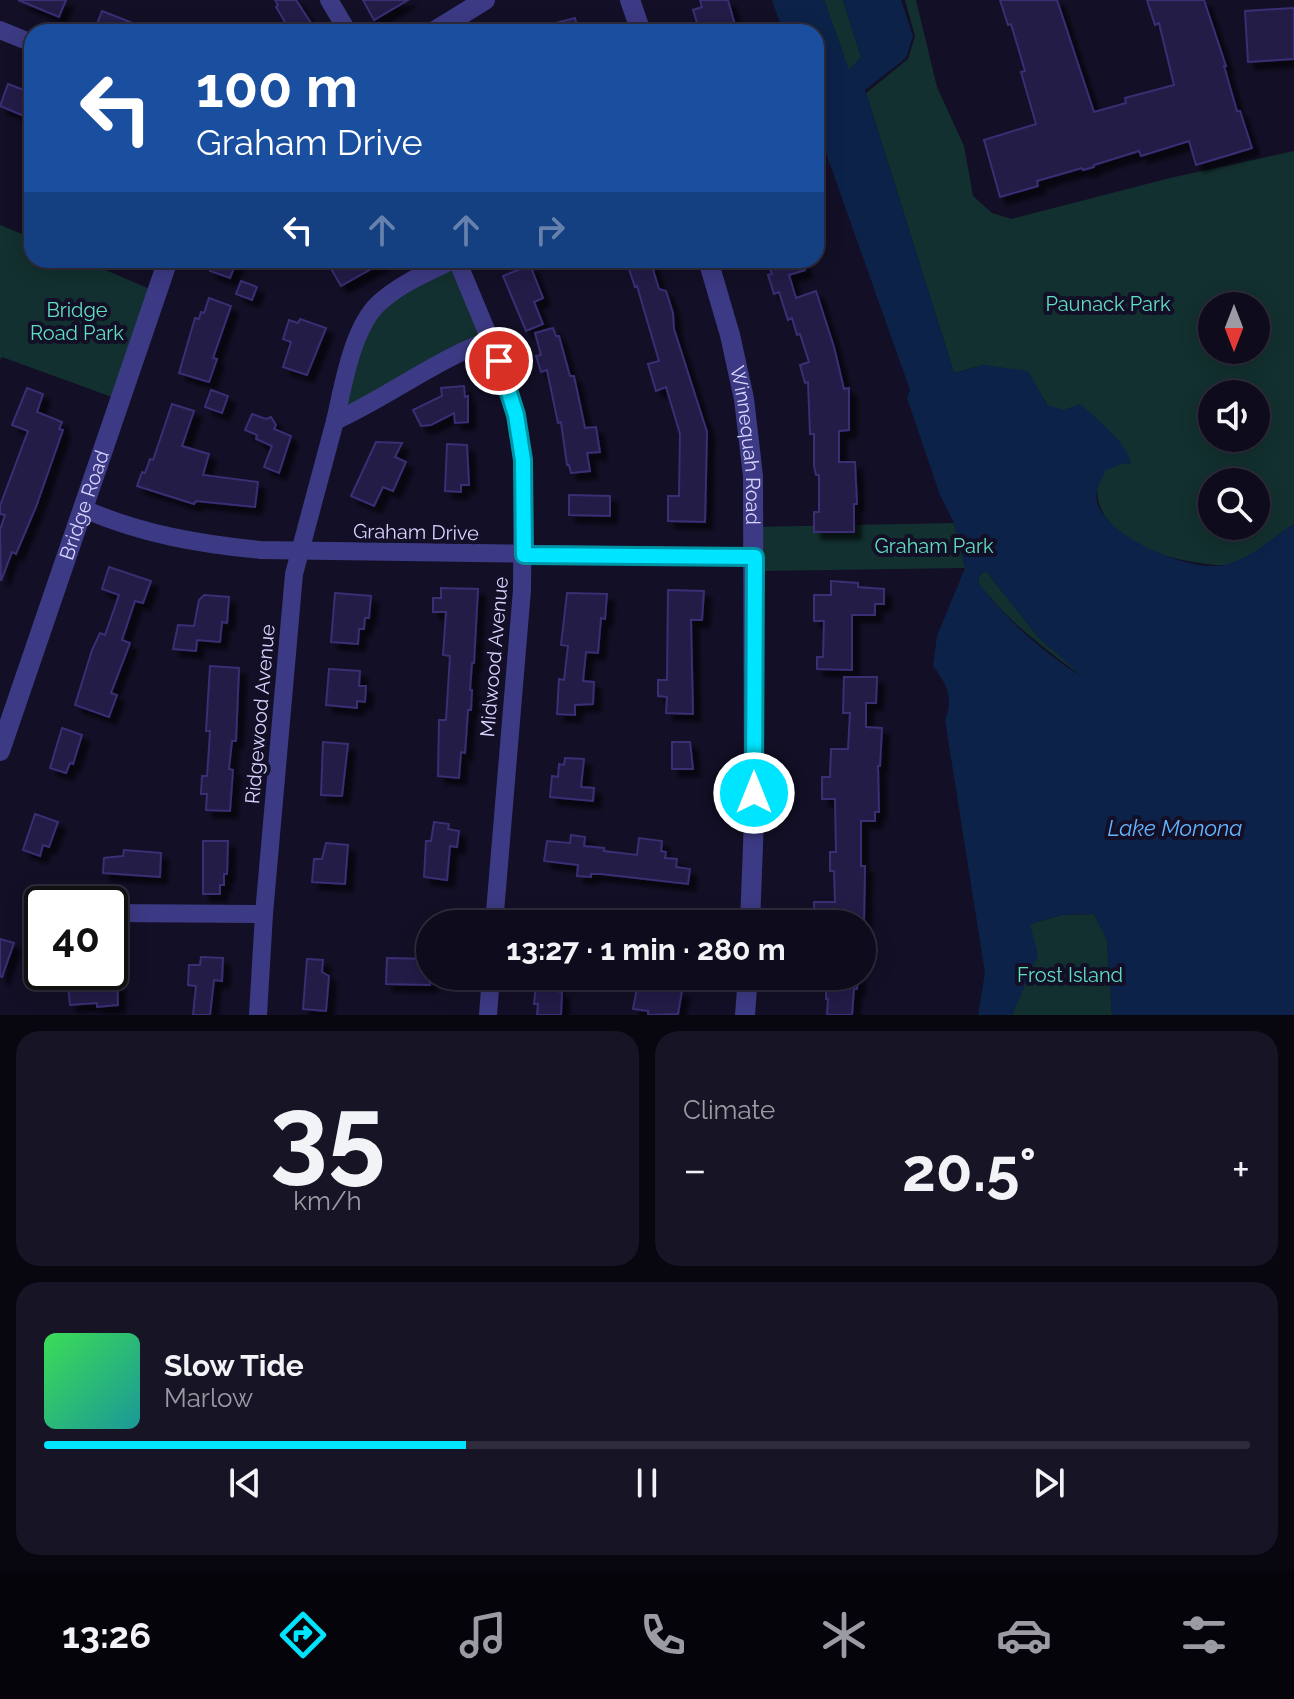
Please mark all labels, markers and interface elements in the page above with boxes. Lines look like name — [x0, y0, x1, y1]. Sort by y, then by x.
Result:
text: 100 m — [196, 54, 358, 120]
icon: left — [64, 56, 168, 160]
text: Graham Drive — [196, 121, 423, 163]
icon: left — [276, 208, 320, 252]
icon: ahead — [360, 208, 404, 252]
icon: ahead — [444, 208, 488, 252]
icon: right — [528, 208, 572, 252]
park label: Paunack Park — [1045, 292, 1171, 316]
north arrow — [1198, 292, 1270, 364]
map controls — [1198, 292, 1270, 540]
park label: Bridge Road Park — [30, 298, 124, 345]
pin — [465, 327, 533, 395]
icon: arrive — [477, 339, 521, 383]
street label: Winnequah Road — [725, 363, 765, 525]
button: sound — [1198, 380, 1270, 452]
street label: Bridge Road — [54, 447, 114, 563]
button: search — [1198, 468, 1270, 540]
street label: Graham Drive — [353, 519, 479, 545]
park label: Graham Park — [874, 534, 994, 558]
street label: Midwood Avenue — [475, 575, 513, 738]
street label: Ridgewood Avenue — [240, 623, 280, 805]
position arrow — [712, 751, 796, 835]
water label: Lake Monona — [1107, 815, 1243, 841]
speed limit sign: 40 — [24, 886, 128, 990]
text: 13:27 · 1 min · 280 m — [506, 932, 786, 967]
park label: Frost Island — [1017, 963, 1123, 987]
text: 35 — [270, 1073, 385, 1195]
text: Climate — [683, 1095, 775, 1125]
text: 20.5° — [902, 1135, 1036, 1205]
text: − — [683, 1144, 707, 1195]
text: + — [1232, 1144, 1250, 1195]
text: km/h — [293, 1186, 362, 1216]
text: Slow Tide — [164, 1348, 304, 1383]
text: Marlow — [164, 1383, 253, 1413]
icon: previous — [223, 1461, 267, 1505]
icon: pause — [625, 1461, 669, 1505]
icon: next — [1027, 1461, 1071, 1505]
icon: directions — [275, 1607, 331, 1663]
icon: music — [455, 1607, 511, 1663]
icon: phone — [635, 1607, 691, 1663]
icon: climate — [816, 1607, 872, 1663]
icon: car — [996, 1607, 1052, 1663]
icon: filters — [1176, 1607, 1232, 1663]
text: 13:26 — [62, 1614, 151, 1656]

